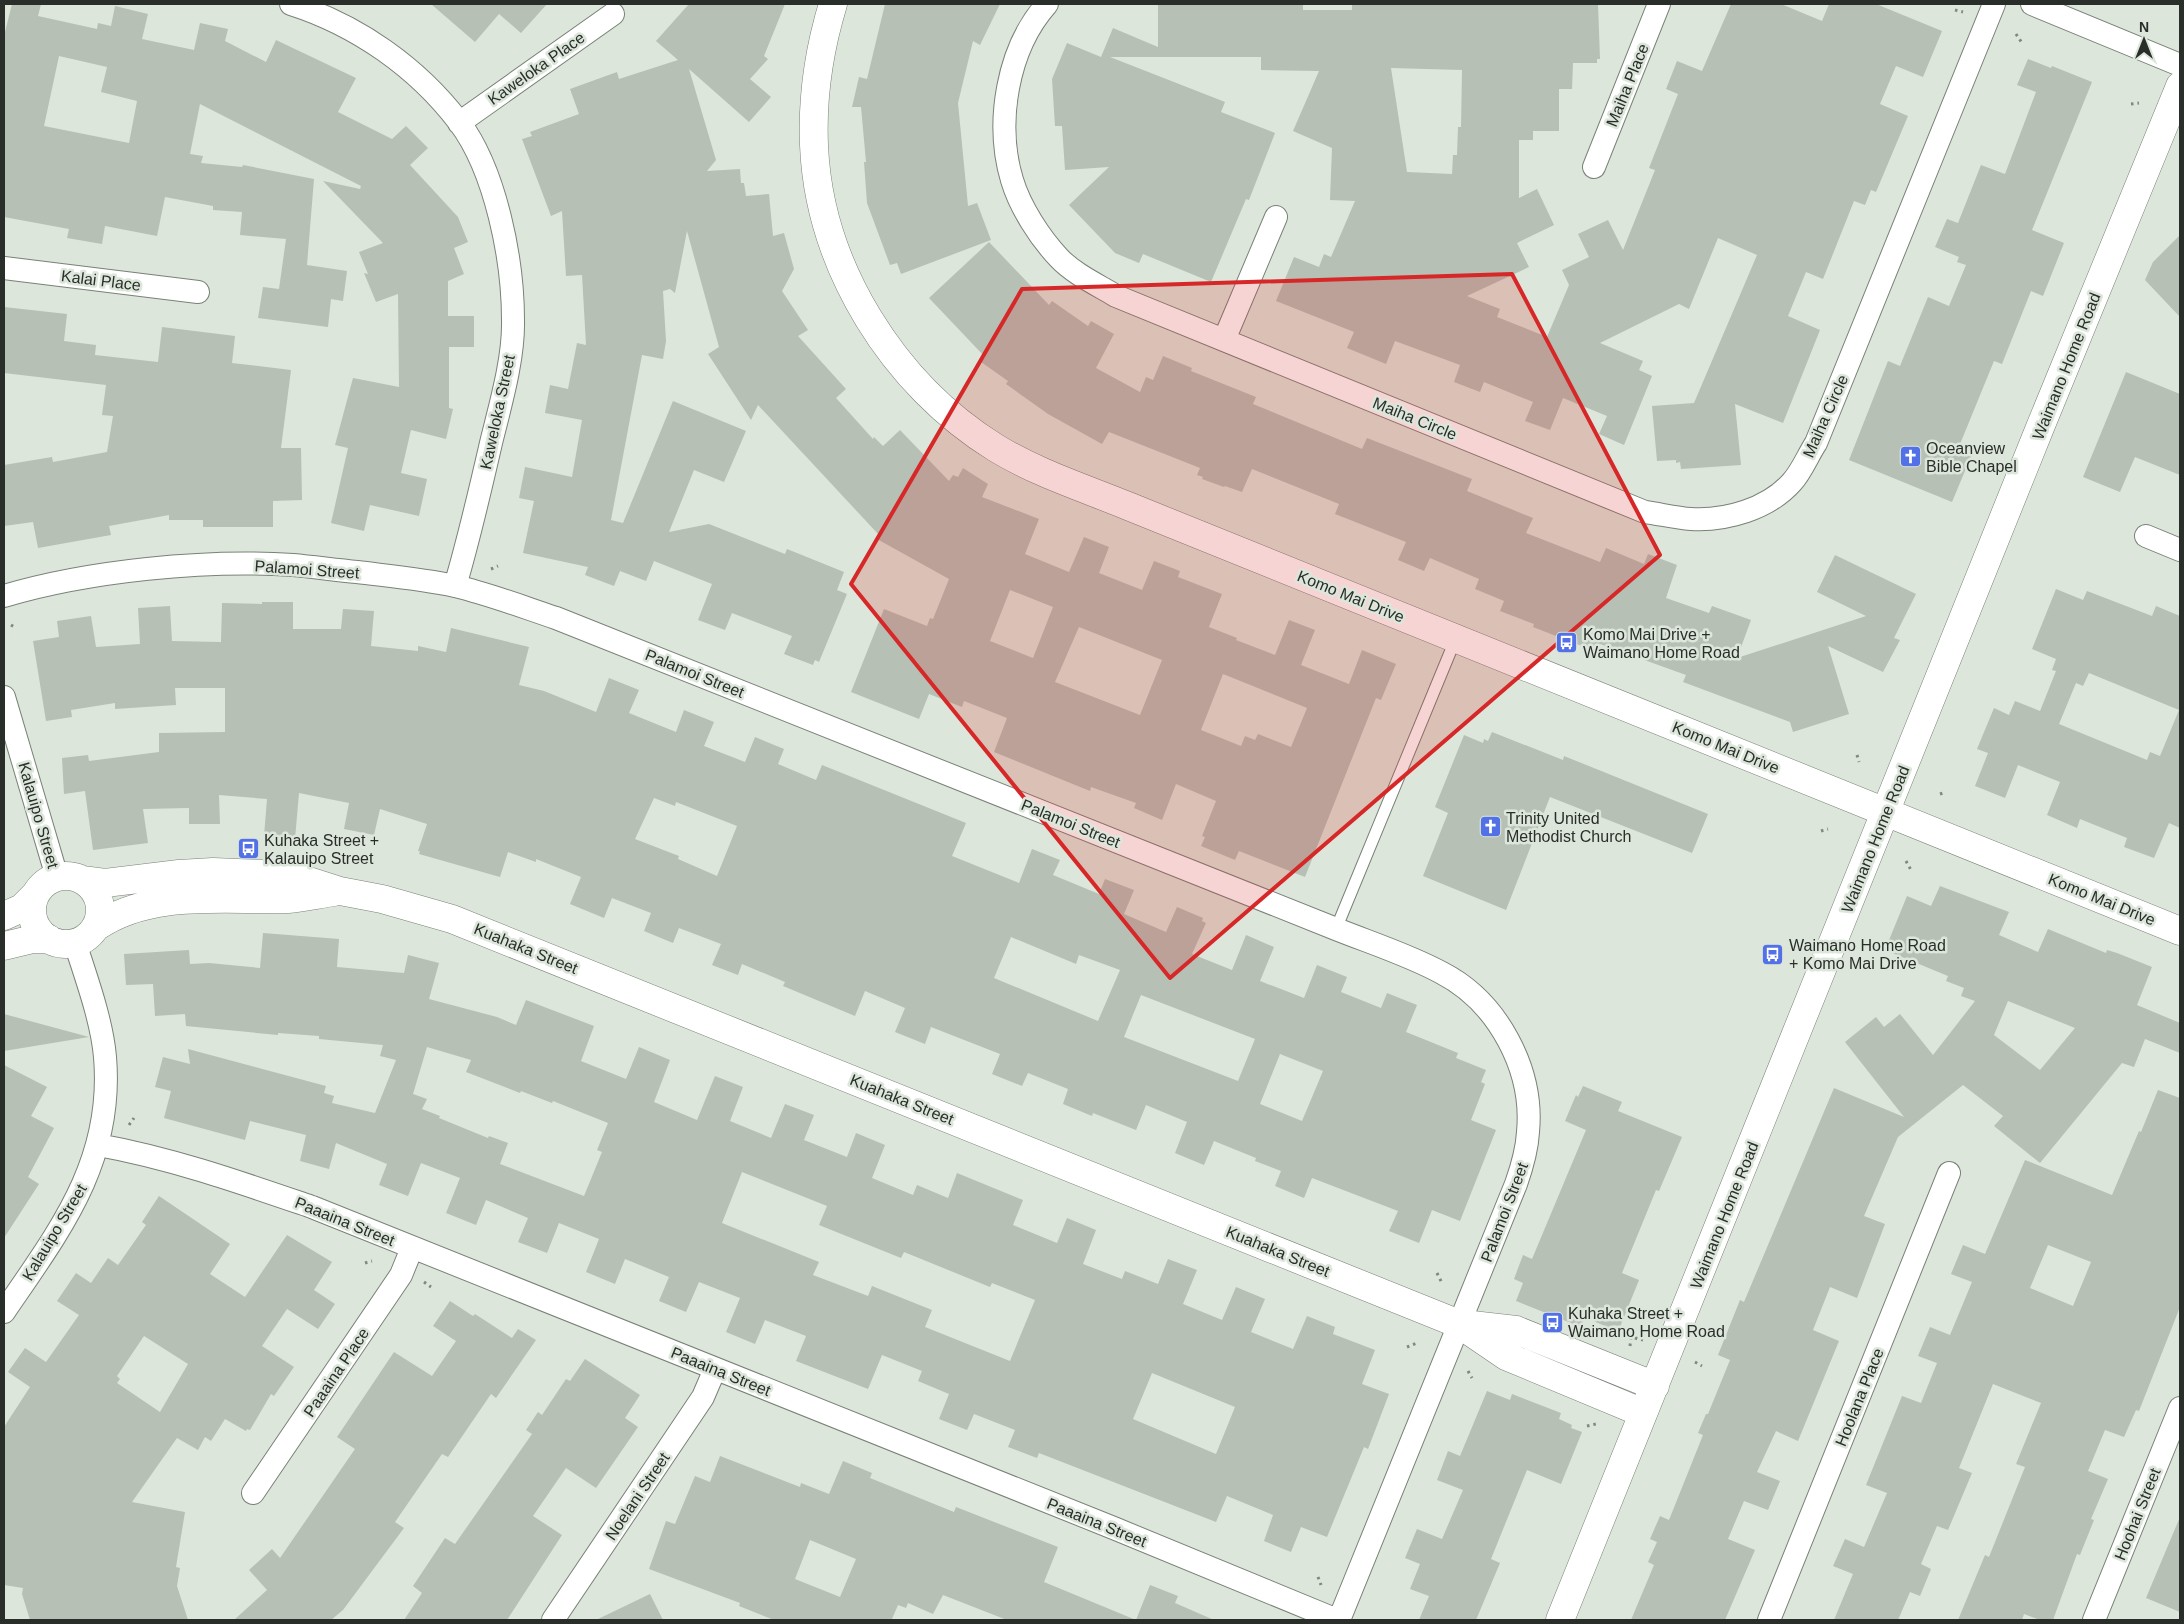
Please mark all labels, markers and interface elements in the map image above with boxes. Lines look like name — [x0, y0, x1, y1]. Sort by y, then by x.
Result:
north arrow — [2119, 15, 2169, 65]
text: N — [2139, 19, 2149, 35]
street label: Kaweloka Place — [485, 29, 588, 108]
street label: Maiha Place — [1603, 41, 1652, 129]
street label: Kalai Place — [60, 267, 142, 294]
street label: Waimano Home Road — [2029, 290, 2104, 442]
street label: Kaweloka Street — [477, 353, 518, 471]
street label: Maiha Circle — [1800, 372, 1851, 460]
street label: Maiha Circle — [1370, 394, 1459, 443]
place label: Oceanview Bible Chapel — [1926, 440, 2017, 475]
church icon: Oceanview Bible Chapel — [1898, 445, 1922, 469]
street label: Palamoi Street — [254, 557, 360, 582]
street label: Komo Mai Drive — [1295, 567, 1407, 626]
place label: Komo Mai Drive + Waimano Home Road — [1583, 626, 1740, 661]
bus stop icon: Komo Mai Drive + Waimano Home Road — [1555, 631, 1579, 655]
street label: Palamoi Street — [643, 646, 747, 701]
street label: Komo Mai Drive — [1670, 718, 1782, 777]
street label: Kalauipo Street — [15, 760, 62, 871]
street label: Waimano Home Road — [1838, 763, 1913, 915]
street label: Palamoi Street — [1019, 796, 1123, 851]
place label: Trinity United Methodist Church — [1506, 810, 1631, 845]
church icon: Trinity United Methodist Church — [1478, 815, 1502, 839]
place label: Kuhaka Street + Kalauipo Street — [264, 832, 379, 867]
bus stop icon: Kuhaka Street + Kalauipo Street — [236, 837, 260, 861]
street label: Komo Mai Drive — [2046, 870, 2158, 929]
street label: Kuahaka Street — [471, 920, 581, 977]
place label: Waimano Home Road + Komo Mai Drive — [1789, 937, 1946, 972]
bus stop icon: Waimano Home Road + Komo Mai Drive — [1761, 942, 1785, 966]
street label: Kuahaka Street — [847, 1071, 957, 1128]
street label: Waimano Home Road — [1687, 1139, 1762, 1291]
street label: Palamoi Street — [1478, 1160, 1531, 1264]
street label: Kalauipo Street — [19, 1181, 90, 1284]
street label: Paaaina Street — [293, 1194, 398, 1249]
street label: Kuahaka Street — [1223, 1223, 1333, 1280]
place label: Kuhaka Street + Waimano Home Road — [1568, 1305, 1725, 1340]
bus stop icon: Kuhaka Street + Waimano Home Road — [1540, 1310, 1564, 1334]
street label: Paaaina Place — [301, 1325, 372, 1420]
street label: Paaaina Street — [669, 1344, 774, 1399]
street label: Hoolana Place — [1832, 1346, 1887, 1449]
street label: Noelani Street — [602, 1449, 673, 1543]
street label: Hoohai Street — [2111, 1465, 2164, 1563]
street label: Paaaina Street — [1045, 1495, 1150, 1550]

